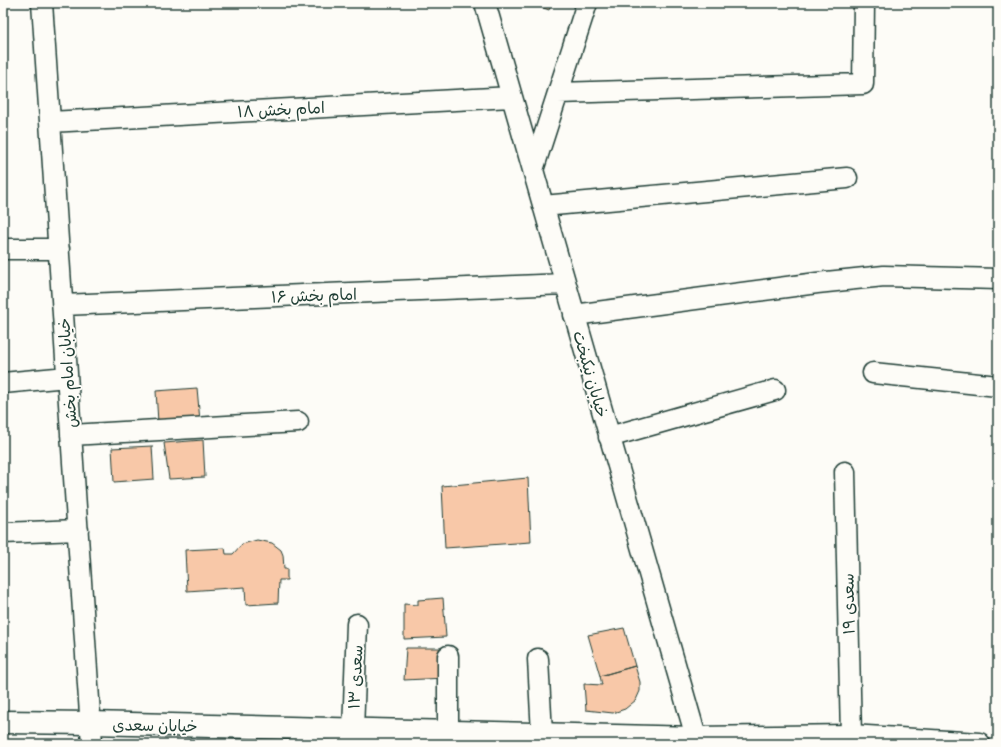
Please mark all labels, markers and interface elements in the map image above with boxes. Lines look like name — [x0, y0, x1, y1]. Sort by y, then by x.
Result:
street label: امام بخش ۱۸ — [237, 98, 325, 124]
street label: امام بخش ۱۶ — [271, 285, 358, 309]
street label: خیابان امام بخش — [54, 317, 84, 429]
street label: خیابان نیکبخت — [568, 329, 612, 420]
street label: سعدی ۱۹ — [838, 573, 860, 635]
street label: سعدی ۱۳ — [344, 644, 368, 710]
street label: خیابان سعدی — [112, 715, 198, 737]

